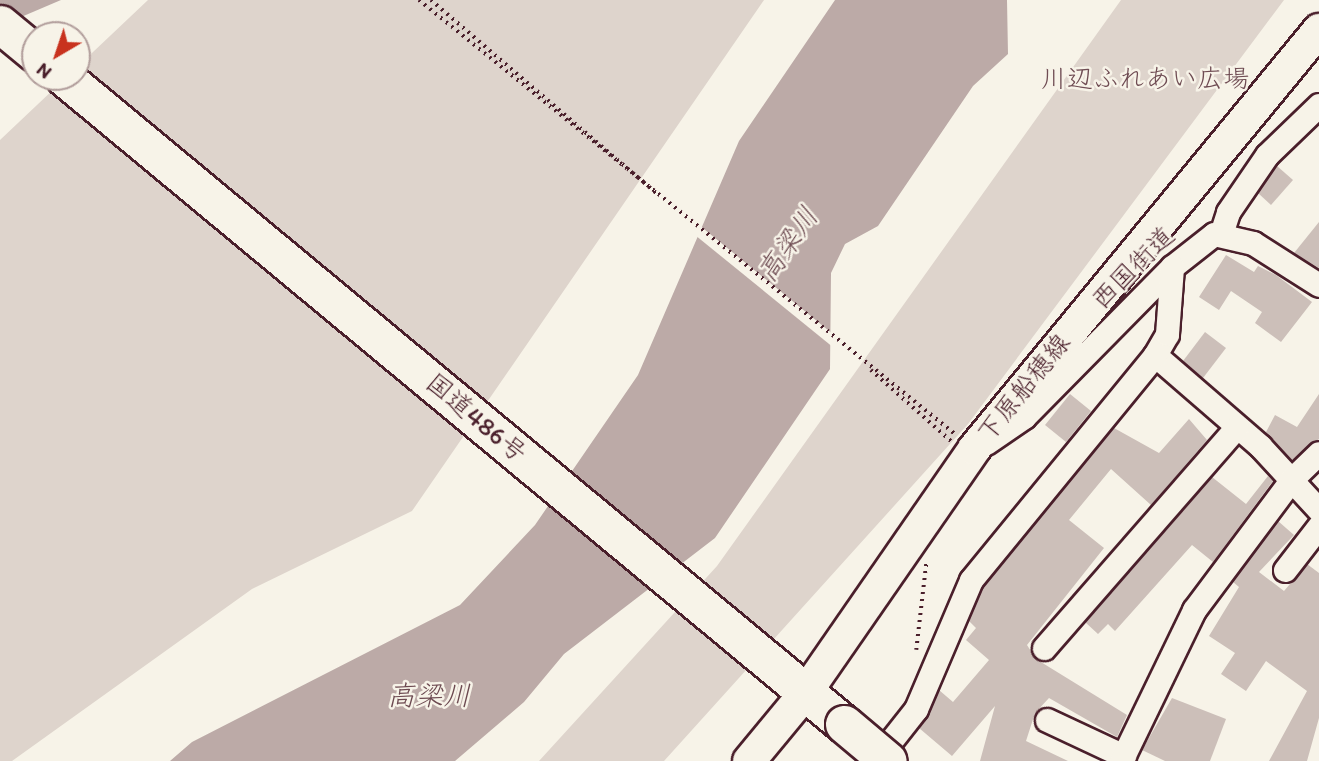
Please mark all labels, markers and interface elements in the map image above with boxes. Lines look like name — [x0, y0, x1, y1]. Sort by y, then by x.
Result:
north arrow — [21, 21, 91, 91]
text: N — [32, 58, 56, 84]
park label: 川辺ふれあい広場 — [1041, 63, 1249, 95]
water label: 高梁川 — [749, 200, 825, 288]
street label: 西国街道 — [1085, 220, 1181, 316]
street label: 下原船穂線 — [971, 328, 1077, 448]
street label: 国道486号 — [419, 367, 533, 469]
water label: 高梁川 — [387, 678, 471, 712]

